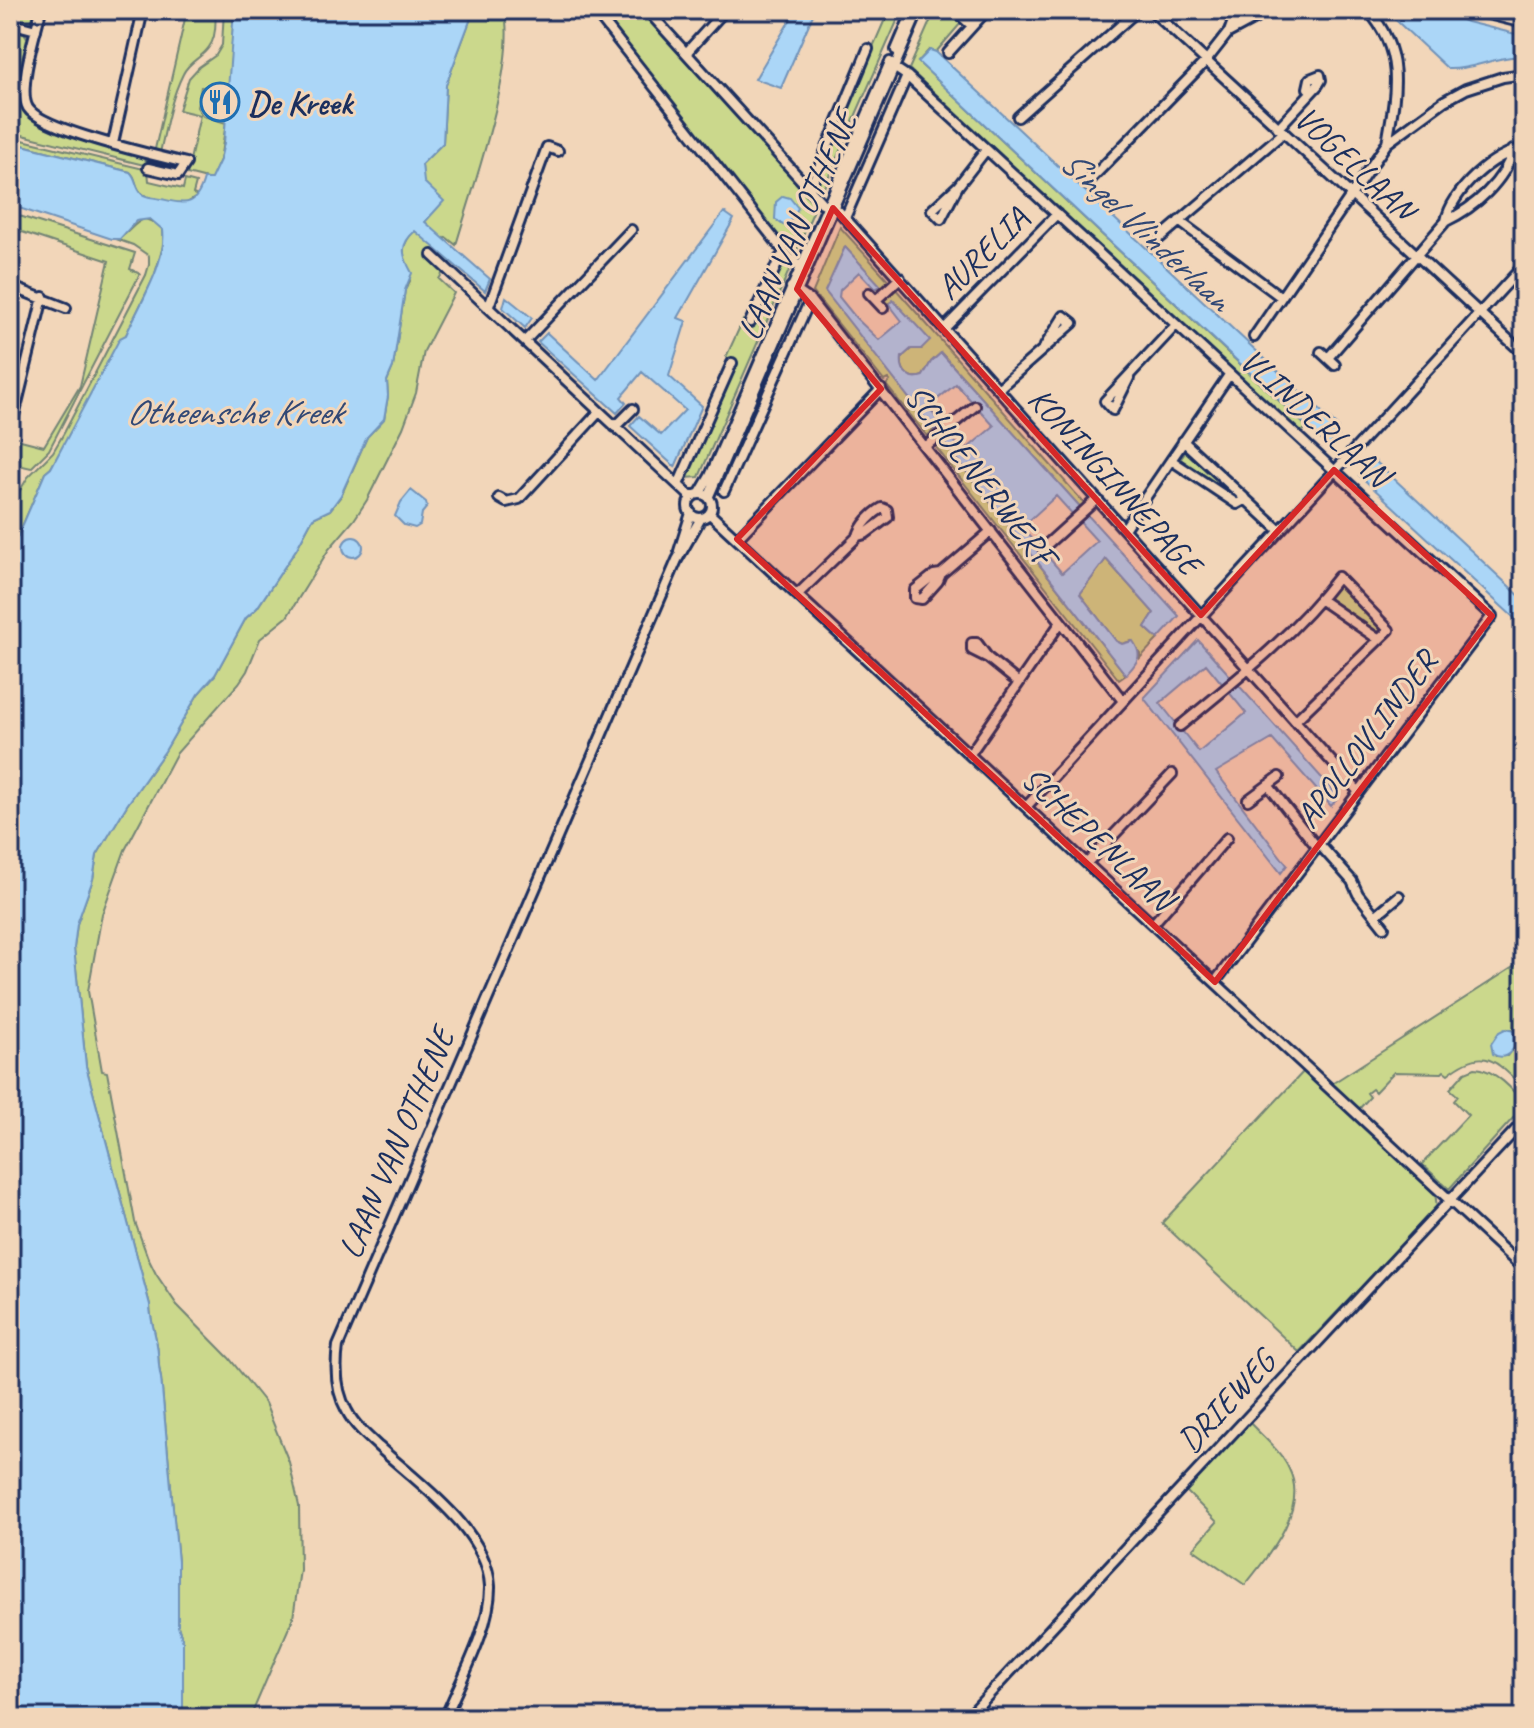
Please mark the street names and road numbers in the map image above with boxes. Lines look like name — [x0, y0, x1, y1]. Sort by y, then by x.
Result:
street label: VOGELLAAN — [1286, 96, 1428, 233]
street label: LAAN VAN OTHENE — [727, 100, 869, 346]
street label: AURELIA — [927, 197, 1038, 308]
street label: VLINDERLAAN — [1231, 338, 1403, 499]
street label: SCHOENERWERF — [896, 376, 1069, 580]
street label: KONINGINNEPAGE — [1019, 378, 1214, 587]
street label: APOLLOVLINDER — [1286, 640, 1448, 836]
street label: SCHEPENLAAN — [1013, 757, 1187, 923]
street label: LAAN VAN OTHENE — [328, 1017, 466, 1265]
street label: DRIEWEG — [1168, 1338, 1286, 1461]

